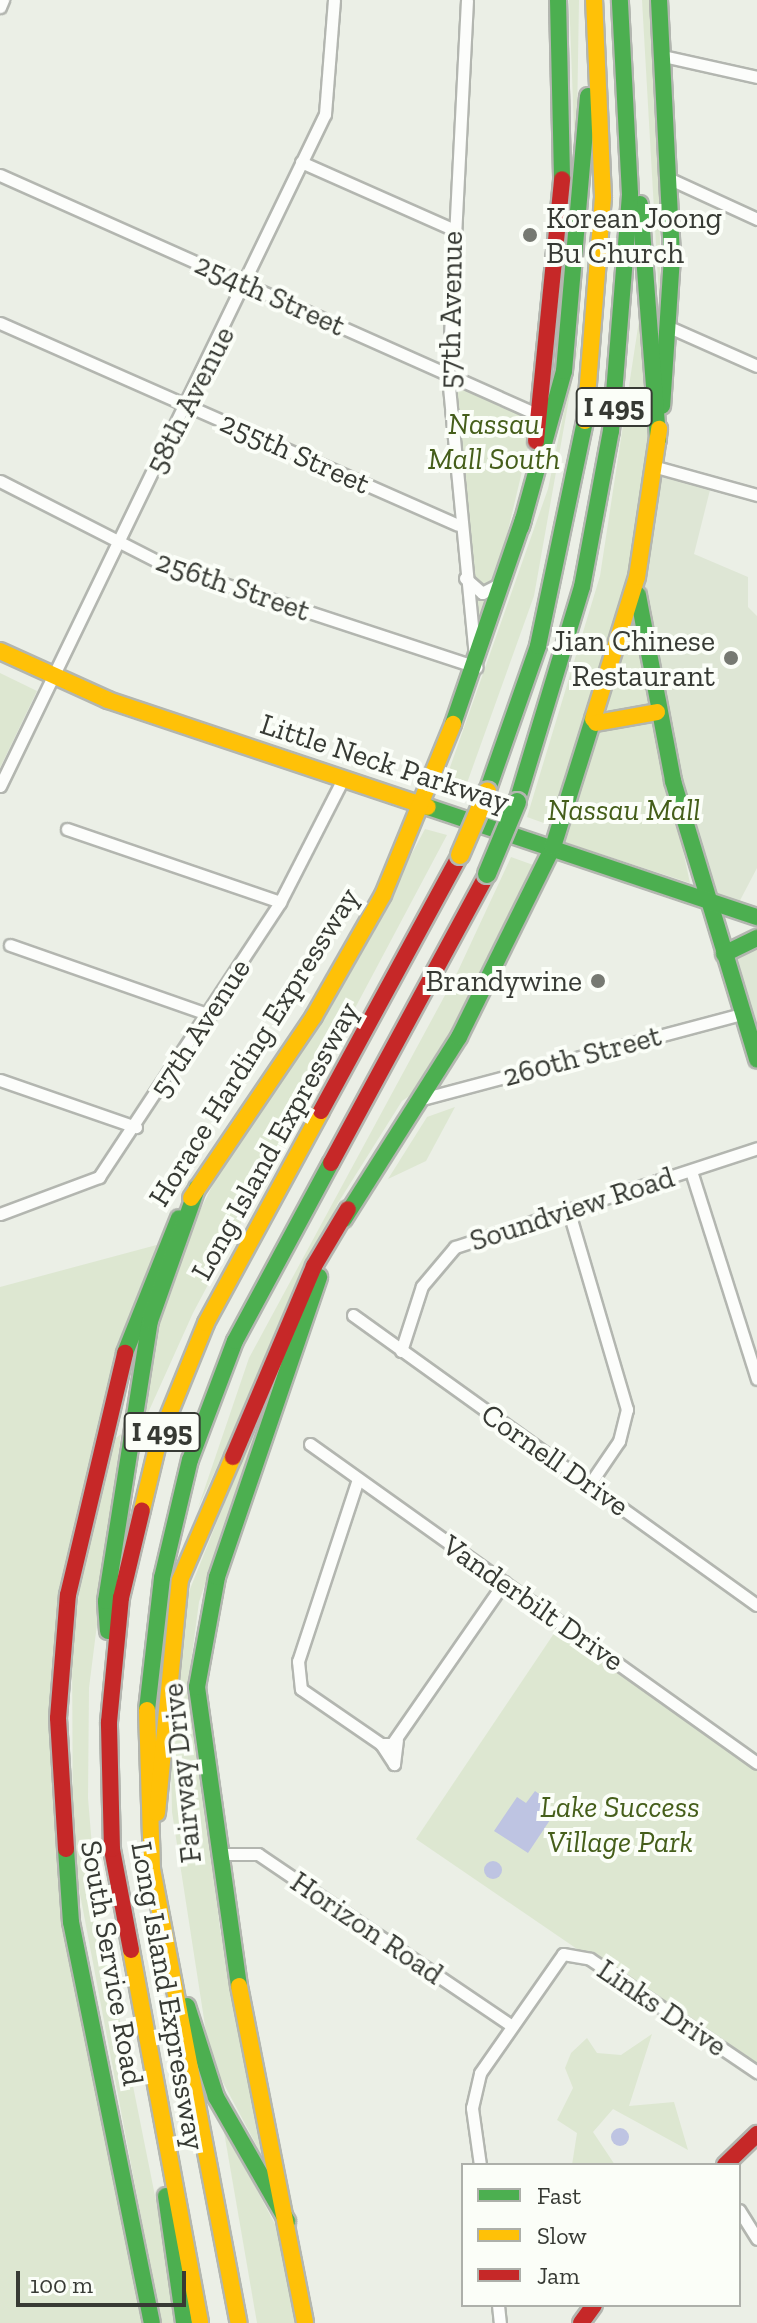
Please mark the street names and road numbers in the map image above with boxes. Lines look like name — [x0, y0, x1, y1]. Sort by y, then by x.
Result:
street label: 57th Avenue — [432, 230, 470, 390]
street label: 254th Street — [189, 246, 351, 344]
street label: 58th Avenue — [137, 320, 243, 480]
road number: I 495 — [574, 383, 654, 431]
street label: 255th Street — [215, 404, 375, 502]
street label: 256th Street — [151, 543, 315, 629]
street label: Little Neck Parkway — [256, 706, 514, 820]
street label: Horace Harding Expressway — [141, 881, 367, 1213]
street label: 57th Avenue — [142, 951, 258, 1105]
street label: Long Island Expressway — [184, 996, 366, 1286]
street label: 260th Street — [499, 1018, 665, 1094]
street label: Soundview Road — [465, 1159, 679, 1259]
street label: Cornell Drive — [474, 1396, 636, 1524]
road number: I 495 — [122, 1408, 202, 1456]
street label: Vanderbilt Drive — [435, 1527, 631, 1679]
street label: Fairway Drive — [155, 1681, 209, 1865]
street label: South Service Road — [73, 1837, 151, 2089]
street label: Long Island Expressway — [123, 1839, 213, 2153]
street label: Horizon Road — [284, 1864, 450, 1992]
street label: Links Drive — [591, 1952, 733, 2064]

